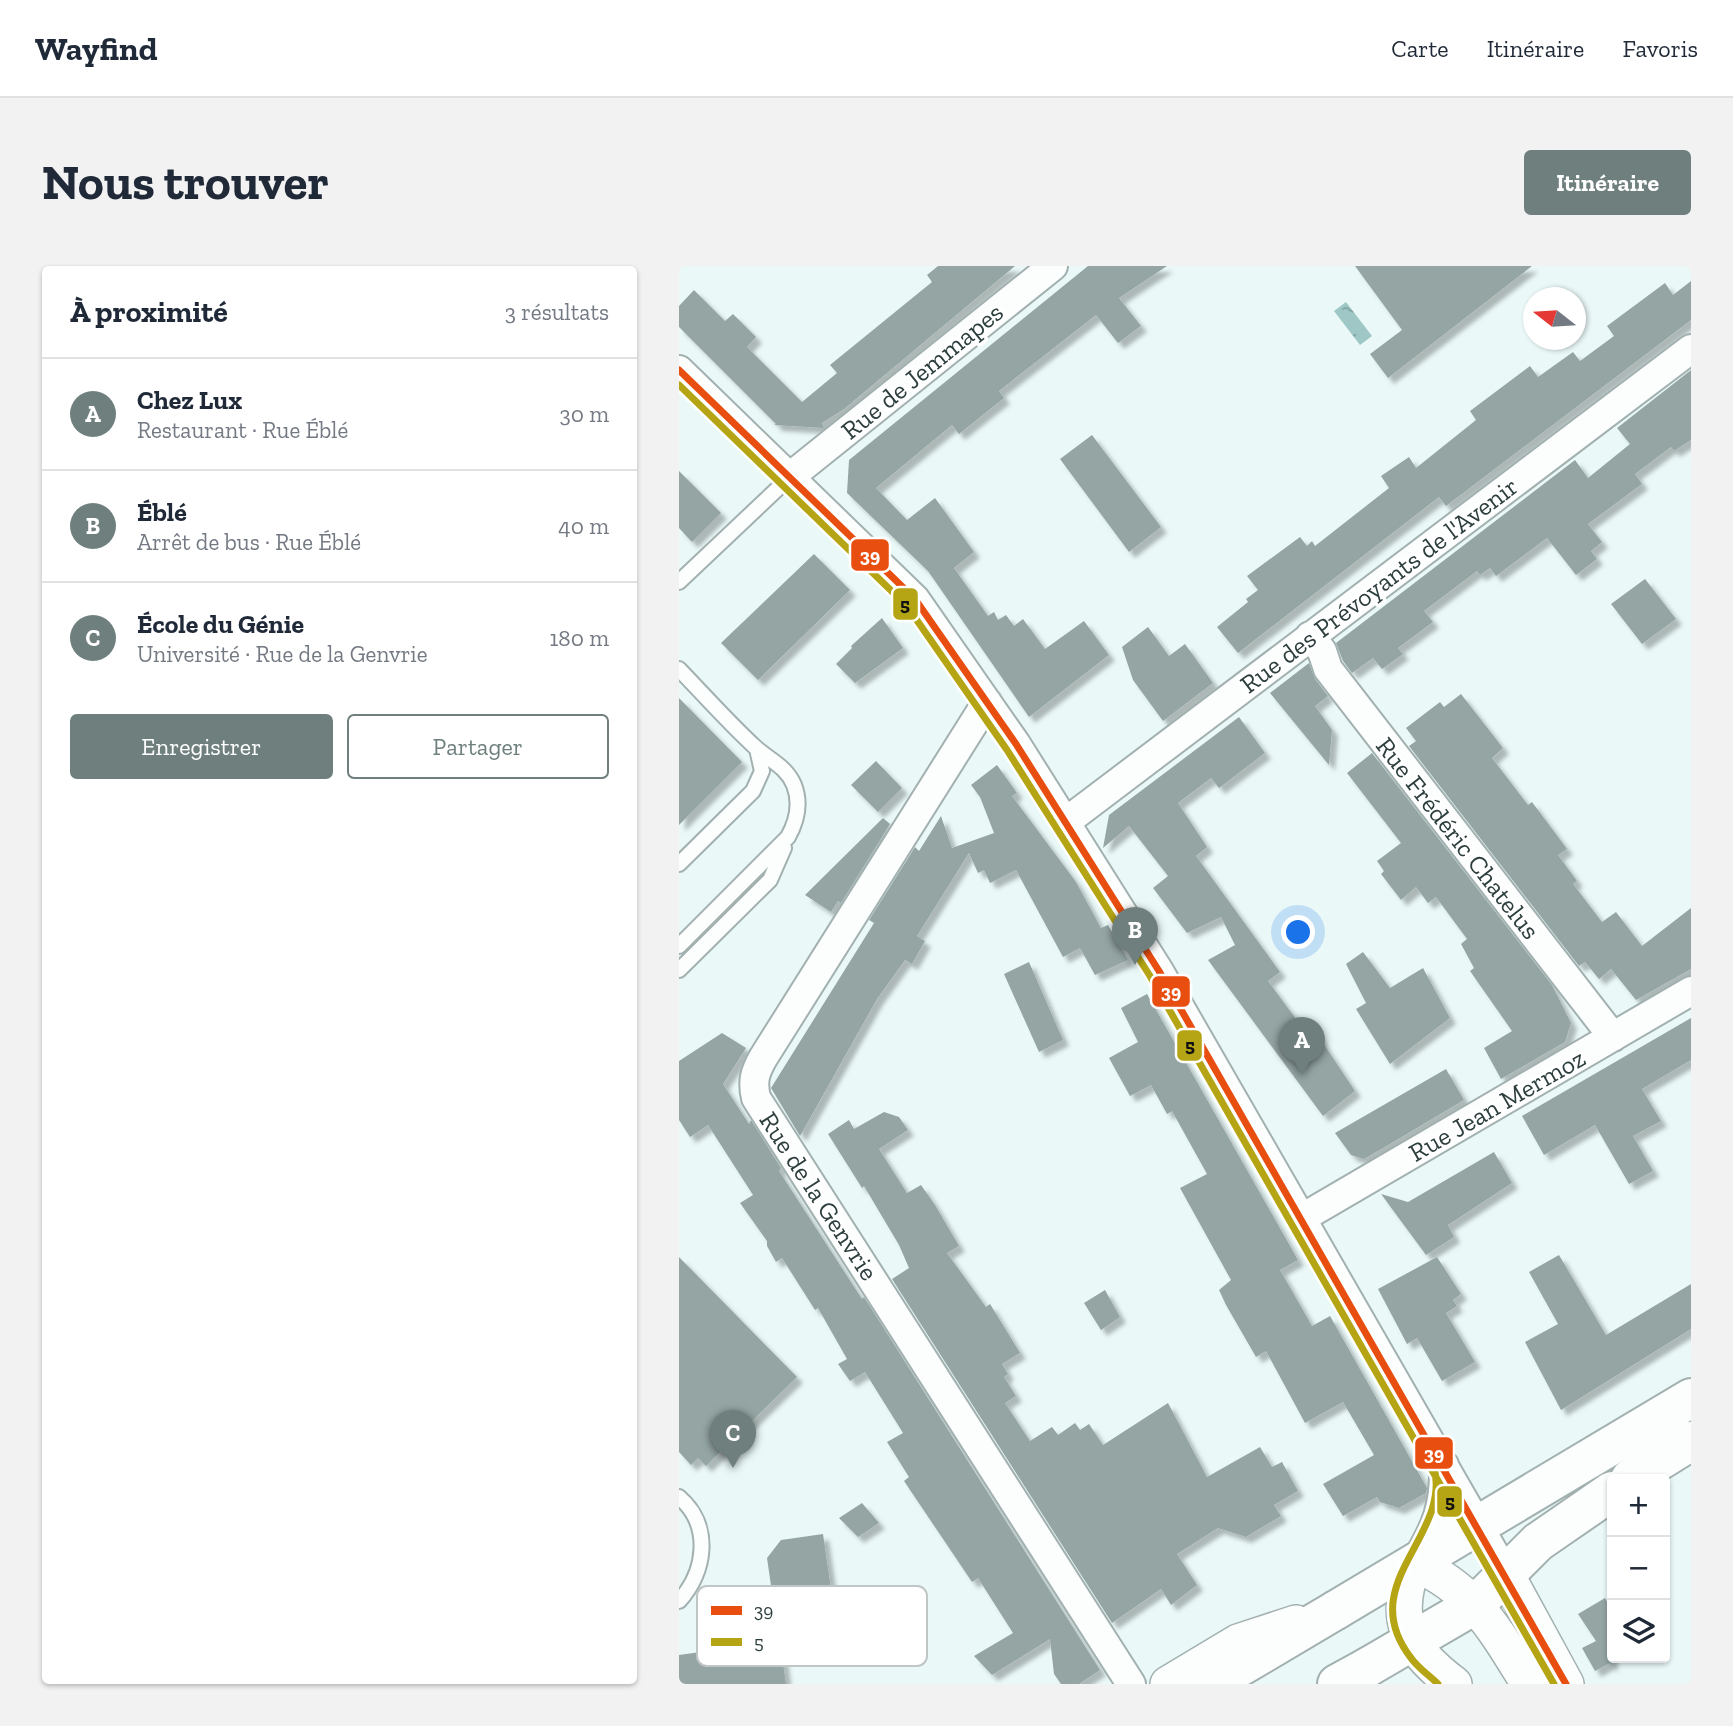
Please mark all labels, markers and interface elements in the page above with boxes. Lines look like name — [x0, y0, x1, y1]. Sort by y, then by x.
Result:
text: Wayfind — [35, 29, 158, 68]
text: Carte — [1391, 34, 1449, 63]
text: Itinéraire — [1487, 34, 1584, 63]
text: Favoris — [1622, 34, 1698, 63]
button: Itinéraire — [1524, 150, 1691, 215]
text: Nous trouver — [42, 153, 329, 212]
north arrow — [1523, 287, 1586, 350]
text: À proximité — [70, 294, 228, 330]
street label: Rue de Jemmapes — [834, 296, 1010, 446]
text: 3 résultats — [505, 298, 609, 326]
text: Chez Lux — [137, 384, 242, 416]
text: A — [85, 400, 101, 428]
text: 30 m — [559, 400, 609, 428]
text: Restaurant · Rue Éblé — [137, 416, 348, 444]
street label: Rue des Prévoyants de l'Avenir — [1234, 470, 1524, 700]
text: Éblé — [137, 496, 187, 528]
text: B — [86, 512, 100, 540]
text: 40 m — [558, 512, 609, 540]
text: Arrêt de bus · Rue Éblé — [137, 528, 361, 556]
line badge: 39 — [850, 538, 890, 572]
text: 39 — [860, 544, 880, 567]
line badge: 5 — [892, 587, 919, 621]
text: 5 — [900, 593, 910, 616]
text: École du Génie — [137, 608, 304, 640]
text: C — [86, 624, 100, 652]
text: 180 m — [549, 624, 609, 652]
text: Université · Rue de la Genvrie — [137, 640, 428, 668]
button: Enregistrer — [70, 714, 333, 779]
button: Partager — [347, 714, 609, 779]
street label: Rue Frédéric Chatelus — [1369, 731, 1547, 945]
pin: B — [1112, 907, 1158, 965]
your location — [1281, 915, 1315, 949]
line badge: 39 — [1151, 975, 1191, 1008]
text: 39 — [1161, 980, 1181, 1003]
pin: A — [1279, 1017, 1325, 1075]
line badge: 5 — [1176, 1029, 1203, 1062]
text: 5 — [1185, 1034, 1195, 1057]
street label: Rue Jean Mermoz — [1403, 1042, 1591, 1168]
street label: Rue de la Genvrie — [753, 1106, 885, 1286]
pin: C — [710, 1410, 756, 1468]
line badge: 39 — [1414, 1436, 1454, 1470]
text: 39 — [1424, 1442, 1444, 1465]
map controls — [1607, 1474, 1670, 1663]
button: + — [1607, 1474, 1670, 1537]
line badge: 5 — [1436, 1485, 1463, 1518]
text: 5 — [1445, 1490, 1455, 1513]
button: − — [1607, 1537, 1670, 1600]
legend — [697, 1586, 927, 1666]
text: 39 — [754, 1599, 773, 1622]
button: layers — [1607, 1600, 1670, 1663]
text: 5 — [754, 1631, 764, 1654]

